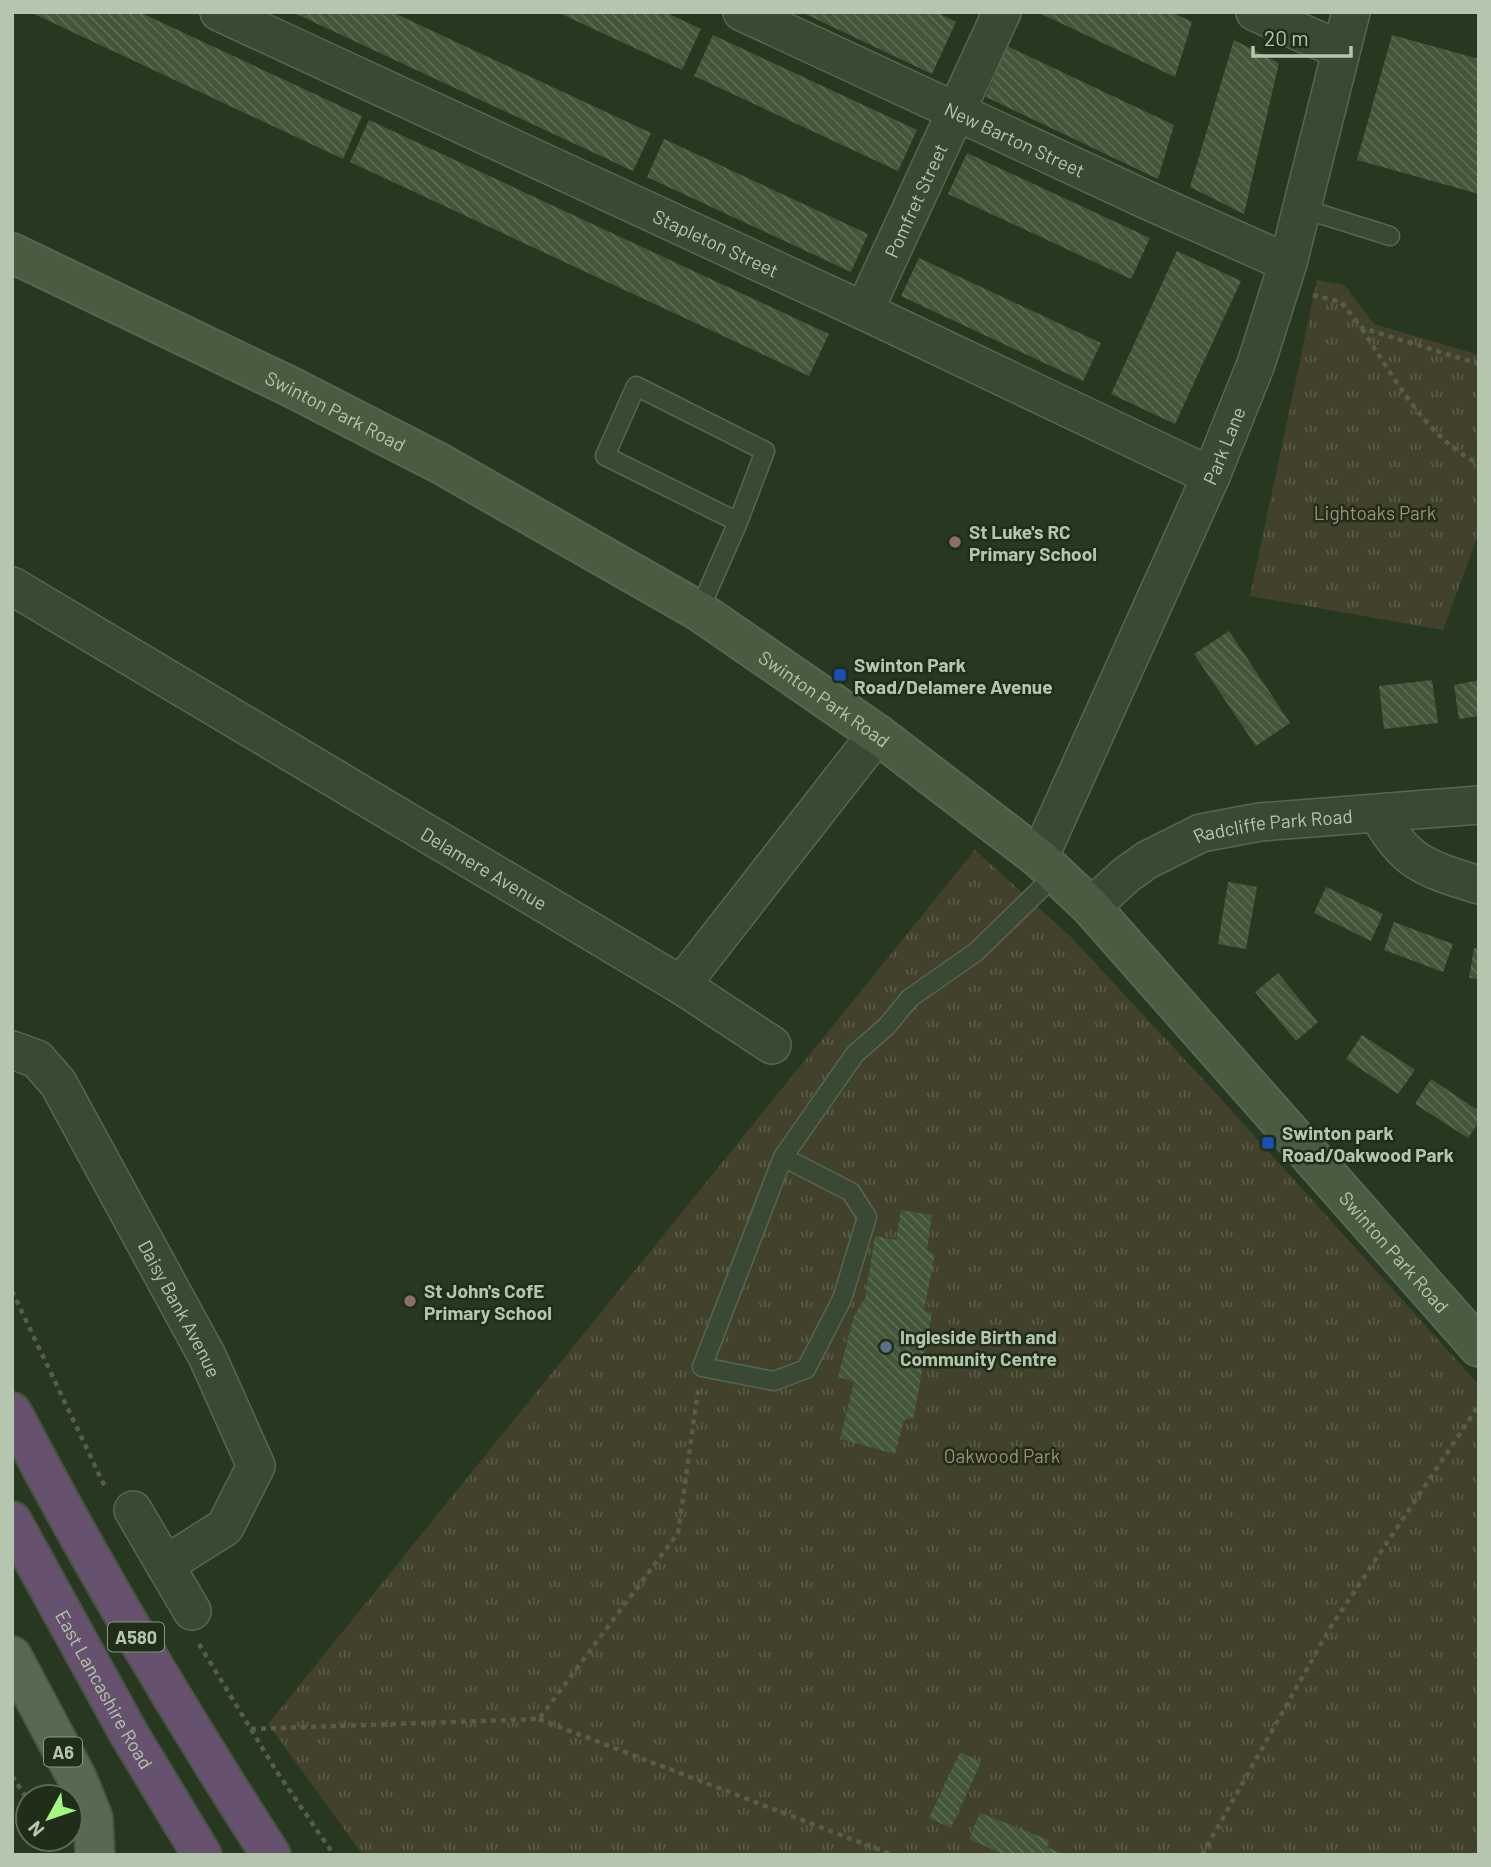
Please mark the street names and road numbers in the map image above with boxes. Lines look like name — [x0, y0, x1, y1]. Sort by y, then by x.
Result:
street label: New Barton Street — [941, 96, 1089, 181]
street label: Pomfret Street — [879, 139, 951, 261]
street label: Stapleton Street — [650, 204, 783, 281]
street label: Swinton Park Road — [262, 365, 410, 455]
street label: Park Lane — [1197, 403, 1249, 488]
street label: Swinton Park Road — [755, 645, 895, 751]
street label: Radcliffe Park Road — [1189, 803, 1353, 847]
street label: Delamere Avenue — [417, 821, 552, 914]
street label: Swinton Park Road — [1335, 1186, 1454, 1317]
street label: Daisy Bank Avenue — [134, 1236, 226, 1381]
street label: East Lancashire Road — [51, 1606, 159, 1773]
road number: A580 — [108, 1622, 164, 1652]
road number: A6 — [44, 1737, 82, 1766]

